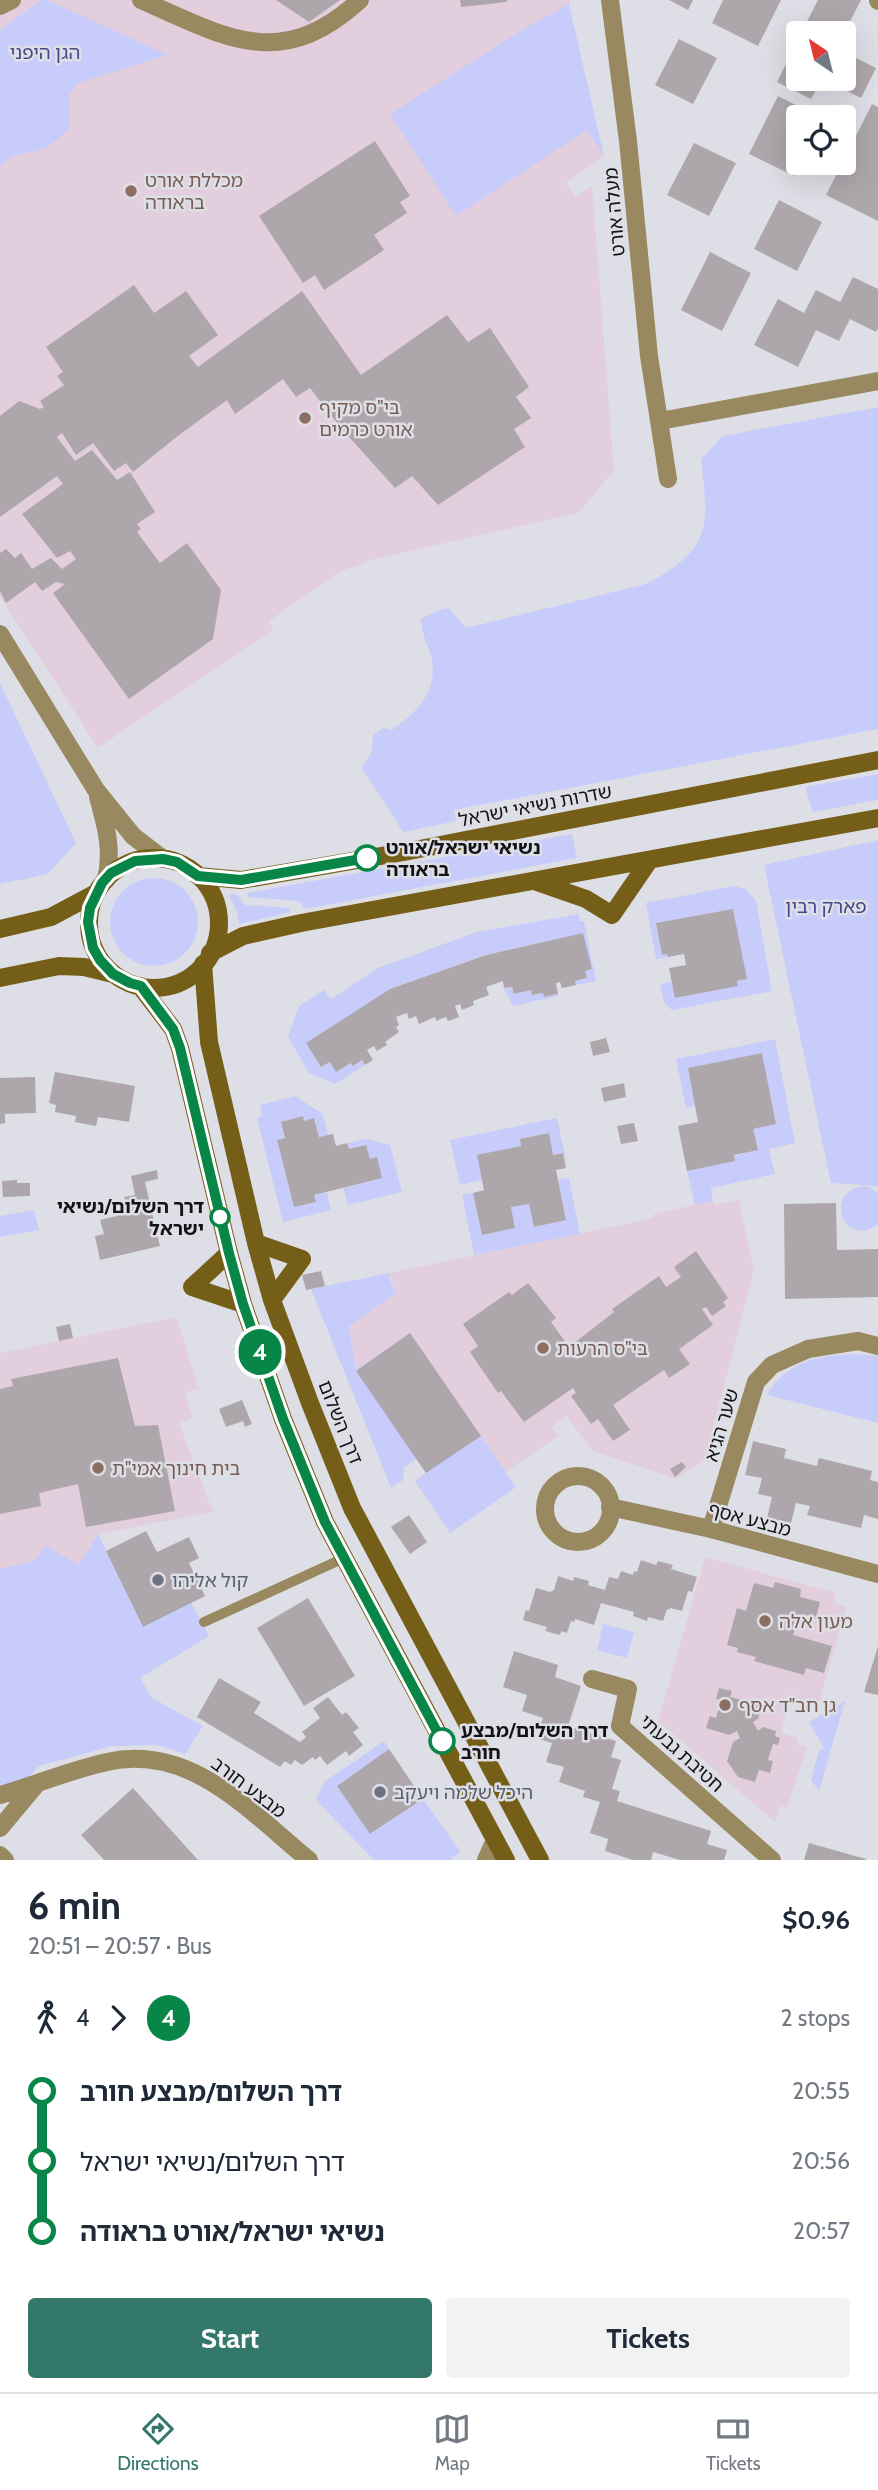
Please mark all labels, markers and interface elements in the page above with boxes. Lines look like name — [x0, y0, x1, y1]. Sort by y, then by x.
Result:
north arrow — [786, 21, 856, 91]
map controls — [786, 21, 856, 175]
park label: הגן היפני — [10, 41, 80, 64]
button: locate — [786, 105, 856, 175]
street label: מעלה אורט — [599, 167, 630, 257]
place label: מכללת אורט בראודה — [145, 169, 243, 214]
marker: מכללת אורט בראודה — [123, 183, 139, 199]
place label: בי"ס מקיף אורט כרמים — [319, 396, 413, 441]
marker: בי"ס מקיף אורט כרמים — [297, 410, 313, 426]
street label: שדרות נשיאי ישראל — [456, 779, 614, 832]
place label: נשיאי ישראל/אורט בראודה — [386, 836, 541, 881]
marker: נשיאי ישראל/אורט בראודה — [354, 845, 380, 871]
park label: פארק רבין — [785, 895, 867, 918]
place label: דרך השלום/נשיאי ישראל — [57, 1195, 204, 1240]
marker: דרך השלום/נשיאי ישראל — [210, 1207, 230, 1227]
line badge: 4 — [237, 1329, 283, 1375]
text: 4 — [253, 1337, 267, 1366]
place label: בי"ס הרעות — [557, 1337, 648, 1360]
marker: בי"ס הרעות — [535, 1340, 551, 1356]
street label: דרך השלום — [313, 1377, 368, 1467]
street label: שער הגיא — [699, 1386, 743, 1465]
place label: בית חינוך אמי"ת — [112, 1457, 241, 1480]
marker: בית חינוך אמי"ת — [90, 1460, 106, 1476]
street label: מבצע אסף — [706, 1497, 794, 1542]
place label: קול אליהו — [172, 1569, 249, 1592]
marker: קול אליהו — [150, 1572, 166, 1588]
place label: מעון אלה — [779, 1610, 853, 1633]
marker: מעון אלה — [757, 1613, 773, 1629]
place label: גן חב"ד אסף — [739, 1694, 836, 1717]
marker: גן חב"ד אסף — [717, 1697, 733, 1713]
street label: חטיבת גבעתי — [635, 1710, 728, 1797]
place label: דרך השלום/מבצע חורב — [461, 1719, 608, 1764]
marker: דרך השלום/מבצע חורב — [429, 1728, 455, 1754]
street label: מבצע חורב — [207, 1752, 291, 1823]
place label: היכל שלמה ויעקב — [394, 1781, 533, 1804]
marker: היכל שלמה ויעקב — [372, 1784, 388, 1800]
text: 6 min — [28, 1882, 121, 1929]
text: $0.96 — [782, 1904, 850, 1936]
text: 20:51 – 20:57 · Bus — [28, 1932, 212, 1960]
icon: walk — [28, 1999, 66, 2037]
icon: forward — [99, 1999, 137, 2037]
text: 4 — [161, 2003, 176, 2032]
text: 4 — [76, 2004, 89, 2032]
text: 2 stops — [781, 2004, 850, 2032]
text: דרך השלום/מבצע חורב — [80, 2076, 342, 2108]
text: 20:55 — [792, 2077, 850, 2105]
text: דרך השלום/נשיאי ישראל — [80, 2146, 345, 2178]
text: 20:56 — [792, 2147, 850, 2175]
text: נשיאי ישראל/אורט בראודה — [80, 2216, 385, 2248]
text: 20:57 — [793, 2217, 850, 2245]
button: Start — [28, 2298, 432, 2378]
button: Tickets — [446, 2298, 850, 2378]
tab: Directions — [117, 2410, 199, 2475]
tab: Map — [433, 2410, 471, 2475]
tab: Tickets — [706, 2410, 761, 2475]

